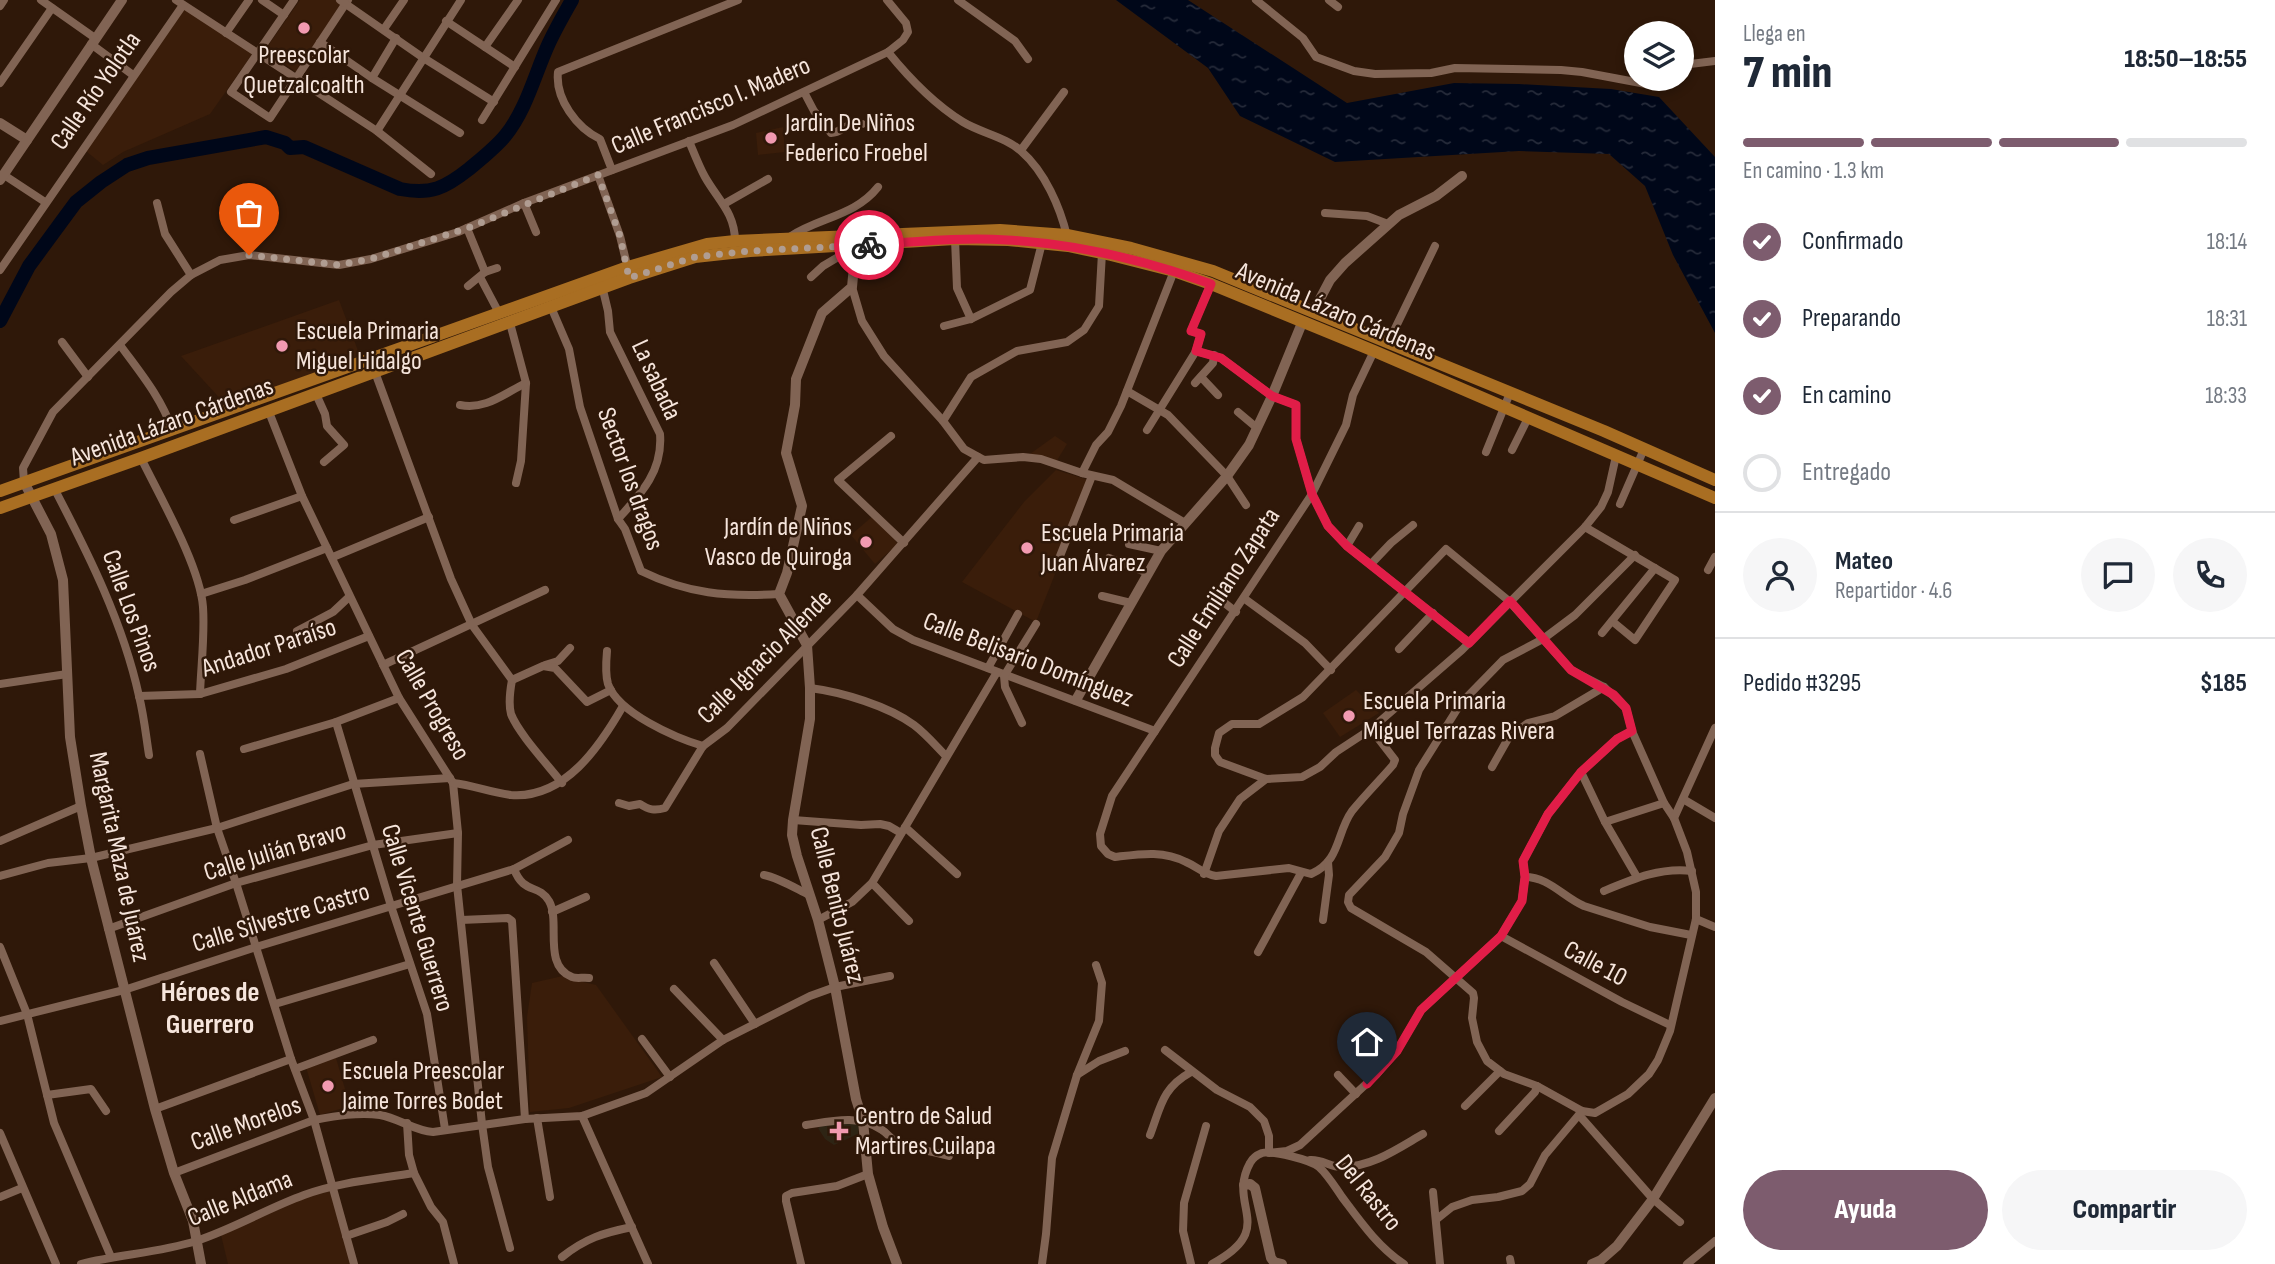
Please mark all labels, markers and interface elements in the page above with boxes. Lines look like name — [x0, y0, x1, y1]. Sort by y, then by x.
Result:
marker: Preescolar Quetzalcoalth — [296, 20, 312, 36]
text: Llega en — [1743, 20, 1806, 48]
map controls — [1624, 21, 1694, 91]
button: layers — [1624, 21, 1694, 91]
street label: Calle Río Yolotla — [44, 26, 148, 156]
place label: Preescolar Quetzalcoalth — [243, 40, 365, 101]
text: 18:50–18:55 — [2124, 44, 2247, 75]
text: 7 min — [1743, 46, 1832, 101]
street label: Calle Francisco I. Madero — [607, 50, 815, 162]
place label: Jardin De Niños Federico Froebel — [784, 108, 928, 169]
marker: Jardin De Niños Federico Froebel — [763, 130, 779, 146]
text: En camino · 1.3 km — [1743, 157, 1884, 185]
pin — [219, 183, 279, 255]
icon: bag — [230, 194, 268, 232]
courier — [834, 210, 904, 280]
icon: check — [1743, 223, 1781, 261]
icon: bike — [850, 226, 888, 264]
text: Confirmado — [1802, 226, 1903, 257]
text: 18:14 — [2207, 228, 2247, 256]
street label: Avenida Lázaro Cárdenas — [1231, 256, 1441, 368]
icon: check — [1743, 300, 1781, 338]
text: Preparando — [1802, 303, 1901, 334]
text: 18:31 — [2207, 305, 2247, 333]
place label: Escuela Primaria Miguel Hidalgo — [296, 316, 439, 377]
street label: La sabada — [624, 335, 688, 425]
marker: Escuela Primaria Miguel Hidalgo — [274, 338, 290, 354]
street label: Avenida Lázaro Cárdenas — [65, 371, 278, 474]
icon: check — [1743, 377, 1781, 415]
text: En camino — [1802, 380, 1892, 411]
text: 18:33 — [2205, 382, 2247, 410]
street label: Sector los dragos — [590, 404, 670, 554]
text: Entregado — [1802, 457, 1891, 488]
street label: Calle Emiliano Zapata — [1161, 502, 1287, 674]
place label: Jardín de Niños Vasco de Quiroga — [705, 512, 852, 573]
place label: Escuela Primaria Juan Álvarez — [1040, 518, 1184, 579]
marker: Jardín de Niños Vasco de Quiroga — [858, 534, 874, 550]
button: person — [1743, 538, 1817, 612]
button: chat — [2081, 538, 2155, 612]
button: phone — [2173, 538, 2247, 612]
marker: Escuela Primaria Juan Álvarez — [1019, 540, 1035, 556]
street label: Calle Los Pinos — [95, 546, 167, 676]
text: Mateo — [1835, 546, 1893, 577]
text: Repartidor · 4.6 — [1835, 577, 1952, 605]
street label: Calle Ignacio Allende — [691, 583, 839, 731]
street label: Calle Belisario Domínguez — [919, 606, 1137, 714]
street label: Andador Paraíso — [197, 612, 340, 685]
street label: Calle Progreso — [388, 644, 476, 766]
text: Pedido #3295 — [1743, 668, 1861, 699]
text: $185 — [2200, 668, 2247, 699]
place label: Escuela Primaria Miguel Terrazas Rivera — [1363, 686, 1555, 747]
marker: Escuela Primaria Miguel Terrazas Rivera — [1341, 708, 1357, 724]
street label: Margarita Maza de Juárez — [82, 749, 156, 965]
street label: Calle Julián Bravo — [200, 816, 350, 888]
street label: Calle Vicente Guerrero — [374, 820, 460, 1016]
street label: Calle Benito Juárez — [803, 824, 871, 986]
street label: Calle Silvestre Castro — [189, 876, 373, 960]
street label: Calle 10 — [1558, 935, 1632, 993]
district label: Héroes de Guerrero — [161, 976, 259, 1041]
pin — [1337, 1012, 1397, 1084]
icon: home — [1348, 1023, 1386, 1061]
place label: Escuela Preescolar Jaime Torres Bodet — [341, 1056, 505, 1117]
marker: Escuela Preescolar Jaime Torres Bodet — [320, 1078, 336, 1094]
street label: Calle Morelos — [187, 1090, 305, 1158]
place label: Centro de Salud Martires Cuilapa — [855, 1101, 996, 1162]
marker: Centro de Salud Martires Cuilapa — [829, 1121, 849, 1141]
street label: Del Rastro — [1328, 1149, 1408, 1237]
street label: Calle Aldama — [183, 1164, 297, 1234]
button: Ayuda — [1743, 1170, 1988, 1250]
button: Compartir — [2002, 1170, 2247, 1250]

